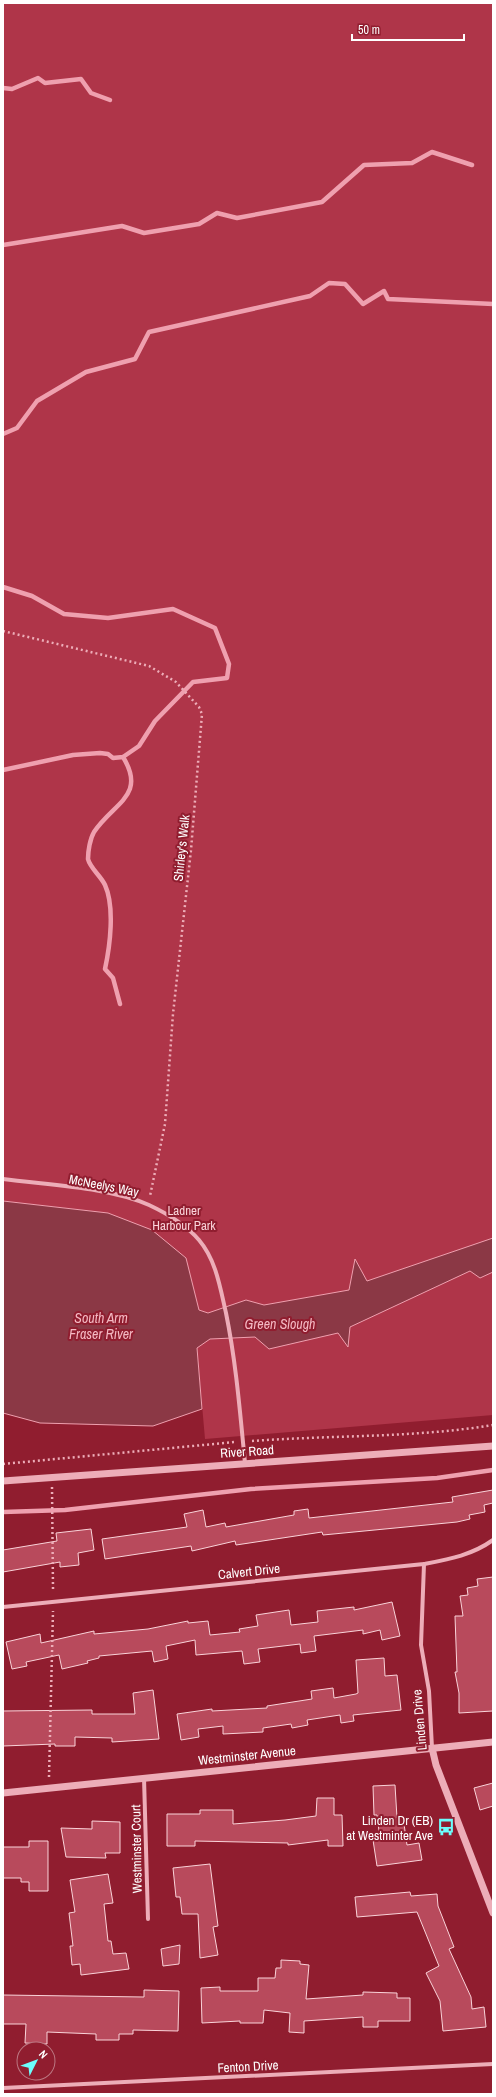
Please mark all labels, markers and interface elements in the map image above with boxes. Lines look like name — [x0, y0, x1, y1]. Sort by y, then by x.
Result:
scale bar — [352, 16, 464, 42]
text: 50 m — [358, 22, 380, 38]
street label: Shirley's Walk — [170, 813, 194, 882]
street label: McNeelys Way — [68, 1170, 141, 1201]
park label: Ladner Harbour Park — [152, 1202, 216, 1234]
water label: South Arm Fraser River — [69, 1309, 134, 1343]
water label: Green Slough — [245, 1315, 315, 1333]
street label: River Road — [220, 1441, 275, 1462]
street label: Calvert Drive — [217, 1560, 281, 1583]
street label: Linden Drive — [408, 1689, 431, 1751]
street label: Westminster Avenue — [197, 1742, 297, 1769]
street label: Westminster Court — [127, 1804, 146, 1893]
place label: Linden Dr (EB) at Westminter Ave — [346, 1812, 433, 1844]
bus stop icon: Linden Dr (EB) at Westminter Ave — [436, 1817, 456, 1837]
north arrow — [16, 2041, 56, 2081]
text: N — [36, 2047, 51, 2061]
street label: Fenton Drive — [217, 2056, 279, 2077]

